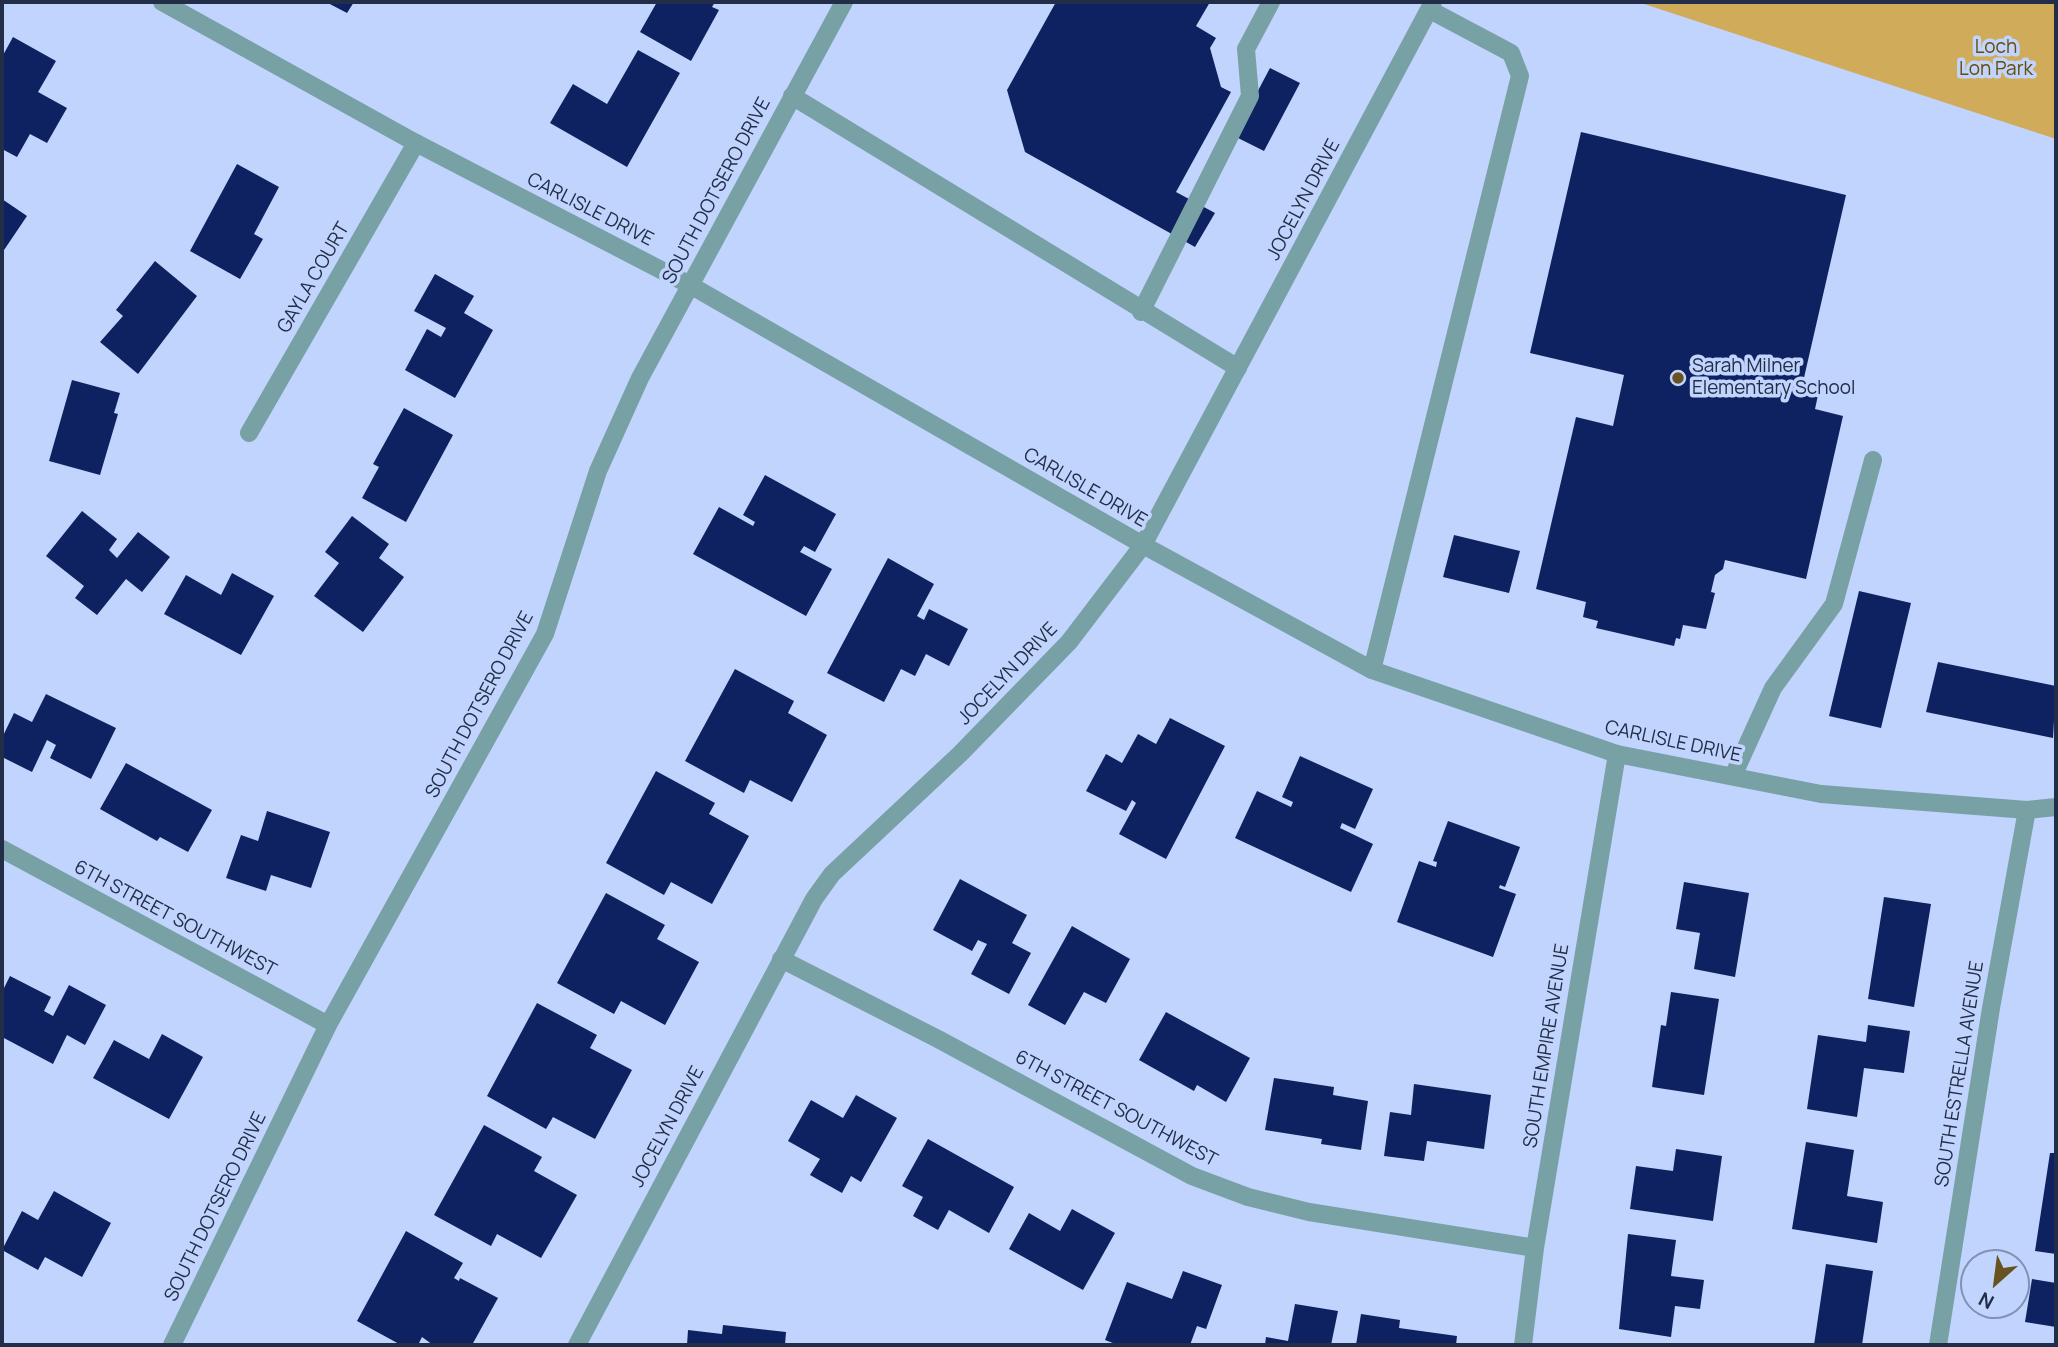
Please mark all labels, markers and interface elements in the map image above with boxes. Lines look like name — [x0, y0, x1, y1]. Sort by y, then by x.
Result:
park label: Loch Lon Park — [1959, 37, 2033, 81]
street label: SOUTH DOTSERO DRIVE — [658, 94, 776, 288]
street label: JOCELYN DRIVE — [1263, 136, 1345, 264]
street label: CARLISLE DRIVE — [523, 168, 657, 252]
street label: GAYLA COURT — [273, 219, 355, 337]
place label: Sarah Milner Elementary School — [1692, 356, 1855, 400]
marker: Sarah Milner Elementary School — [1670, 370, 1686, 386]
street label: CARLISLE DRIVE — [1019, 443, 1151, 533]
street label: SOUTH DOTSERO DRIVE — [421, 608, 539, 802]
street label: JOCELYN DRIVE — [953, 618, 1063, 730]
street label: CARLISLE DRIVE — [1603, 716, 1743, 768]
street label: 6TH STREET SOUTHWEST — [70, 856, 280, 982]
street label: SOUTH EMPIRE AVENUE — [1520, 942, 1574, 1150]
street label: SOUTH ESTRELLA AVENUE — [1931, 959, 1989, 1189]
street label: 6TH STREET SOUTHWEST — [1011, 1046, 1221, 1172]
street label: JOCELYN DRIVE — [627, 1063, 709, 1191]
street label: SOUTH DOTSERO DRIVE — [160, 1109, 272, 1305]
north arrow — [1960, 1249, 2030, 1319]
text: N — [1974, 1286, 1998, 1315]

